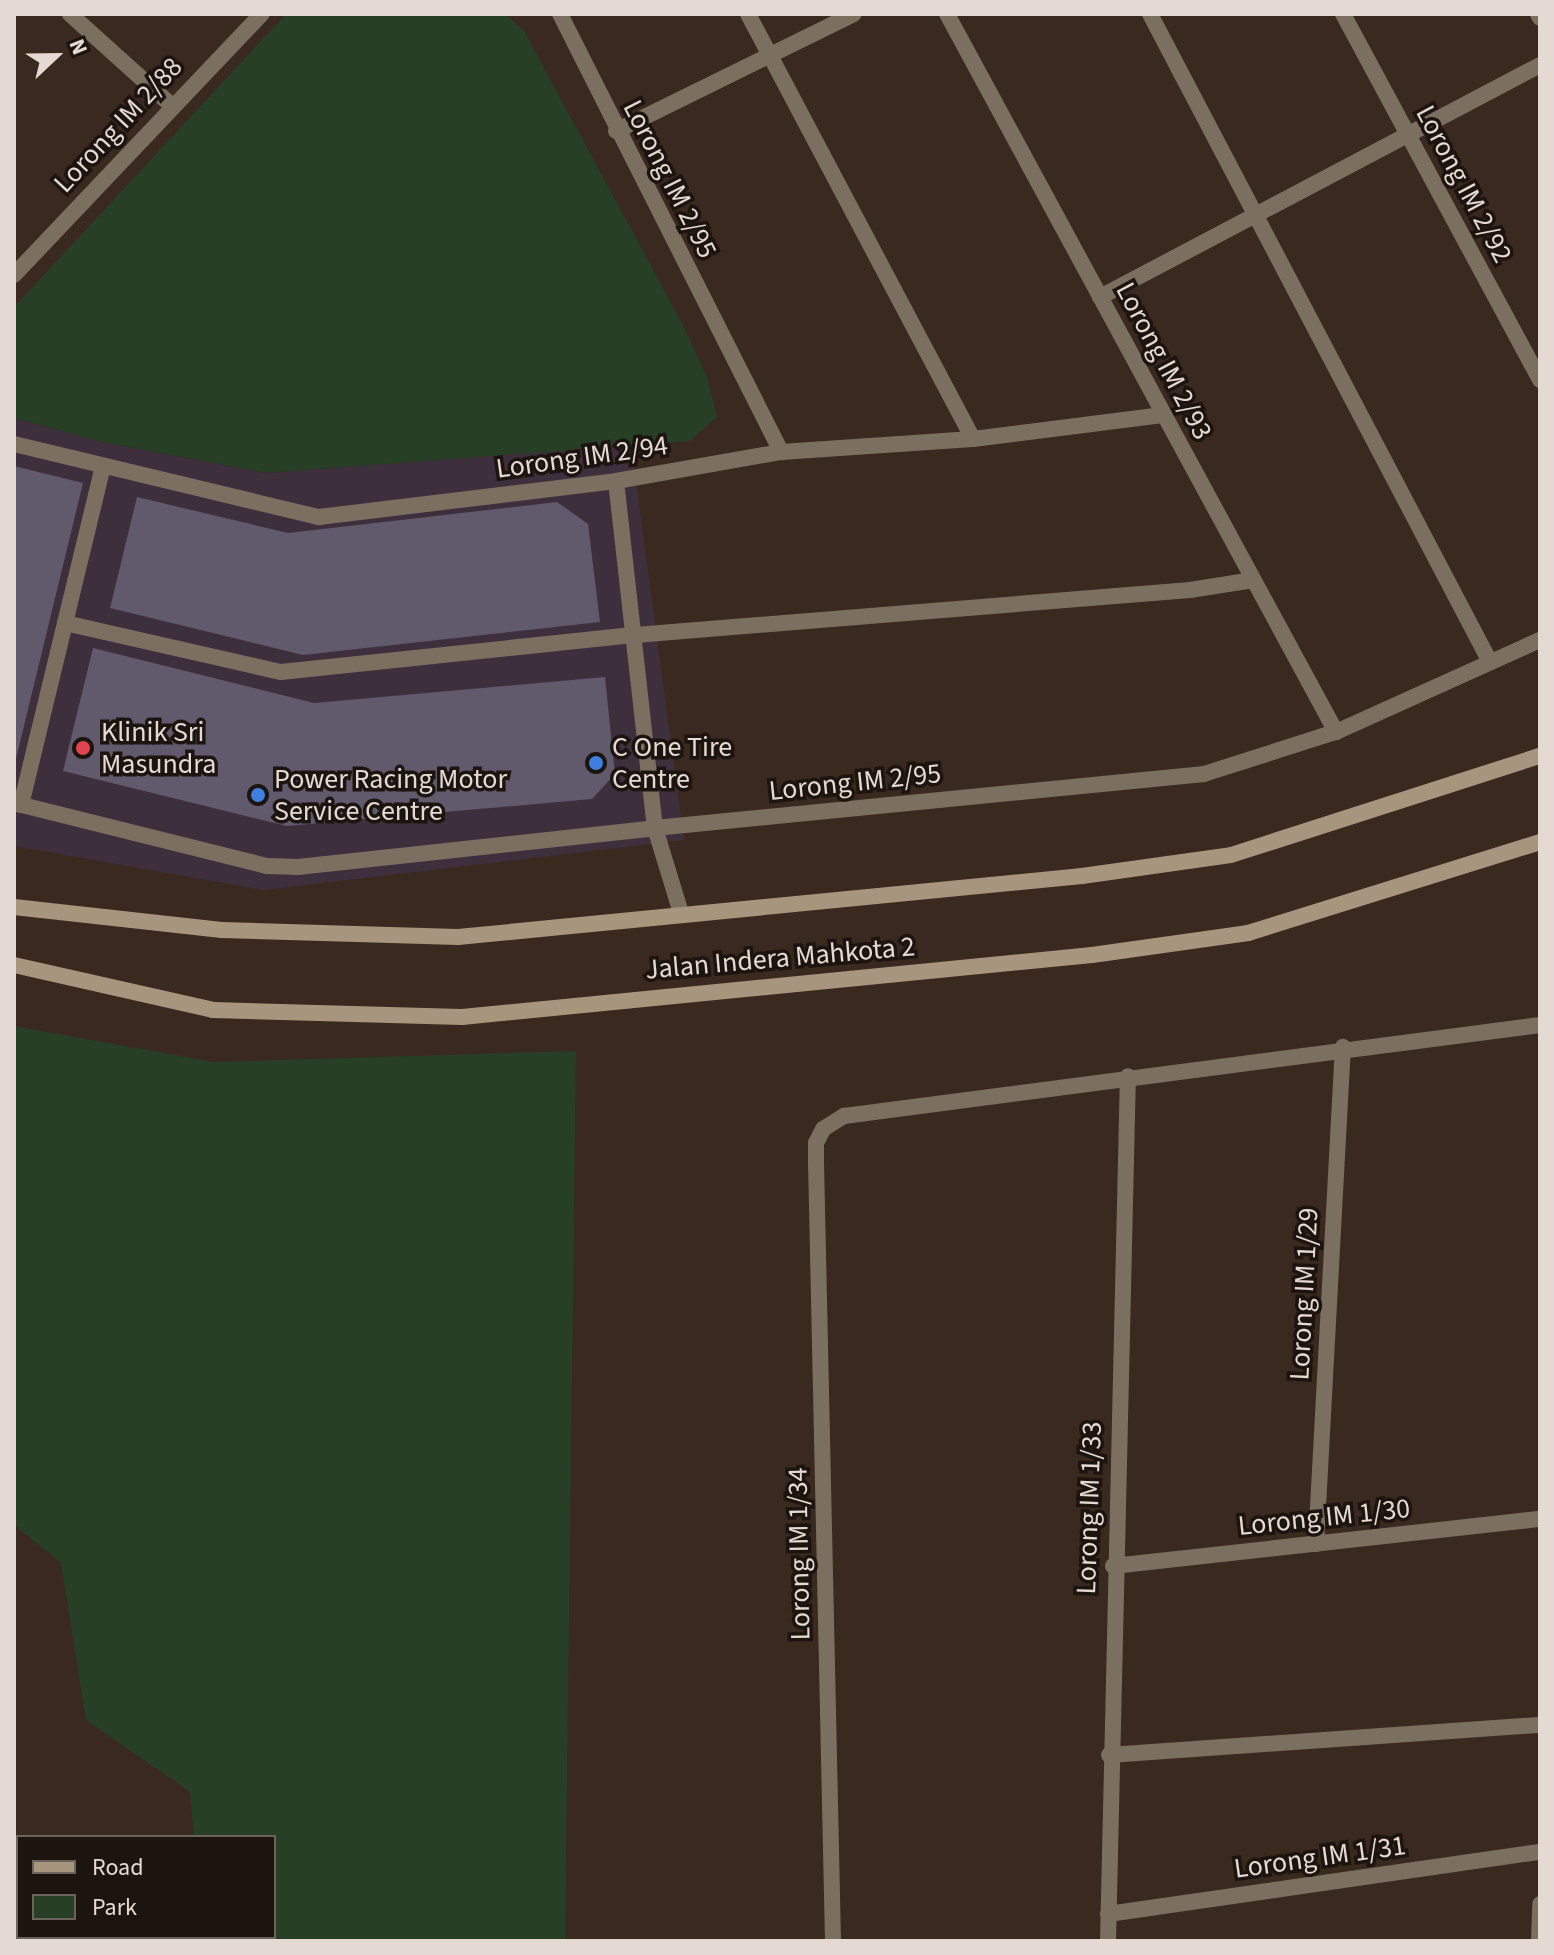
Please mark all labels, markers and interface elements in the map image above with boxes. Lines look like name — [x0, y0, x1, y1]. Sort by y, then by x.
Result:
north arrow — [16, 16, 96, 96]
text: N — [61, 34, 96, 60]
street label: Lorong IM 2/88 — [47, 50, 189, 200]
street label: Lorong IM 2/95 — [616, 94, 724, 264]
street label: Lorong IM 2/92 — [1409, 100, 1519, 268]
street label: Lorong IM 2/93 — [1109, 277, 1219, 445]
street label: Lorong IM 2/94 — [494, 428, 670, 486]
place label: Klinik Sri Masundra — [101, 715, 216, 781]
place label: C One Tire Centre — [612, 730, 732, 796]
marker: Klinik Sri Masundra — [72, 737, 94, 759]
marker: C One Tire Centre — [587, 754, 605, 772]
street label: Lorong IM 2/95 — [767, 756, 943, 808]
place label: Power Racing Motor Service Centre — [274, 762, 507, 828]
marker: Power Racing Motor Service Centre — [249, 786, 267, 804]
street label: Jalan Indera Mahkota 2 — [644, 929, 916, 987]
street label: Lorong IM 1/29 — [1283, 1207, 1325, 1381]
street label: Lorong IM 1/33 — [1069, 1421, 1109, 1595]
street label: Lorong IM 1/34 — [781, 1467, 817, 1641]
street label: Lorong IM 1/30 — [1236, 1491, 1412, 1543]
street label: Lorong IM 1/31 — [1232, 1828, 1408, 1886]
legend — [16, 1835, 276, 1939]
text: Road — [92, 1850, 144, 1885]
text: Park — [92, 1890, 137, 1925]

